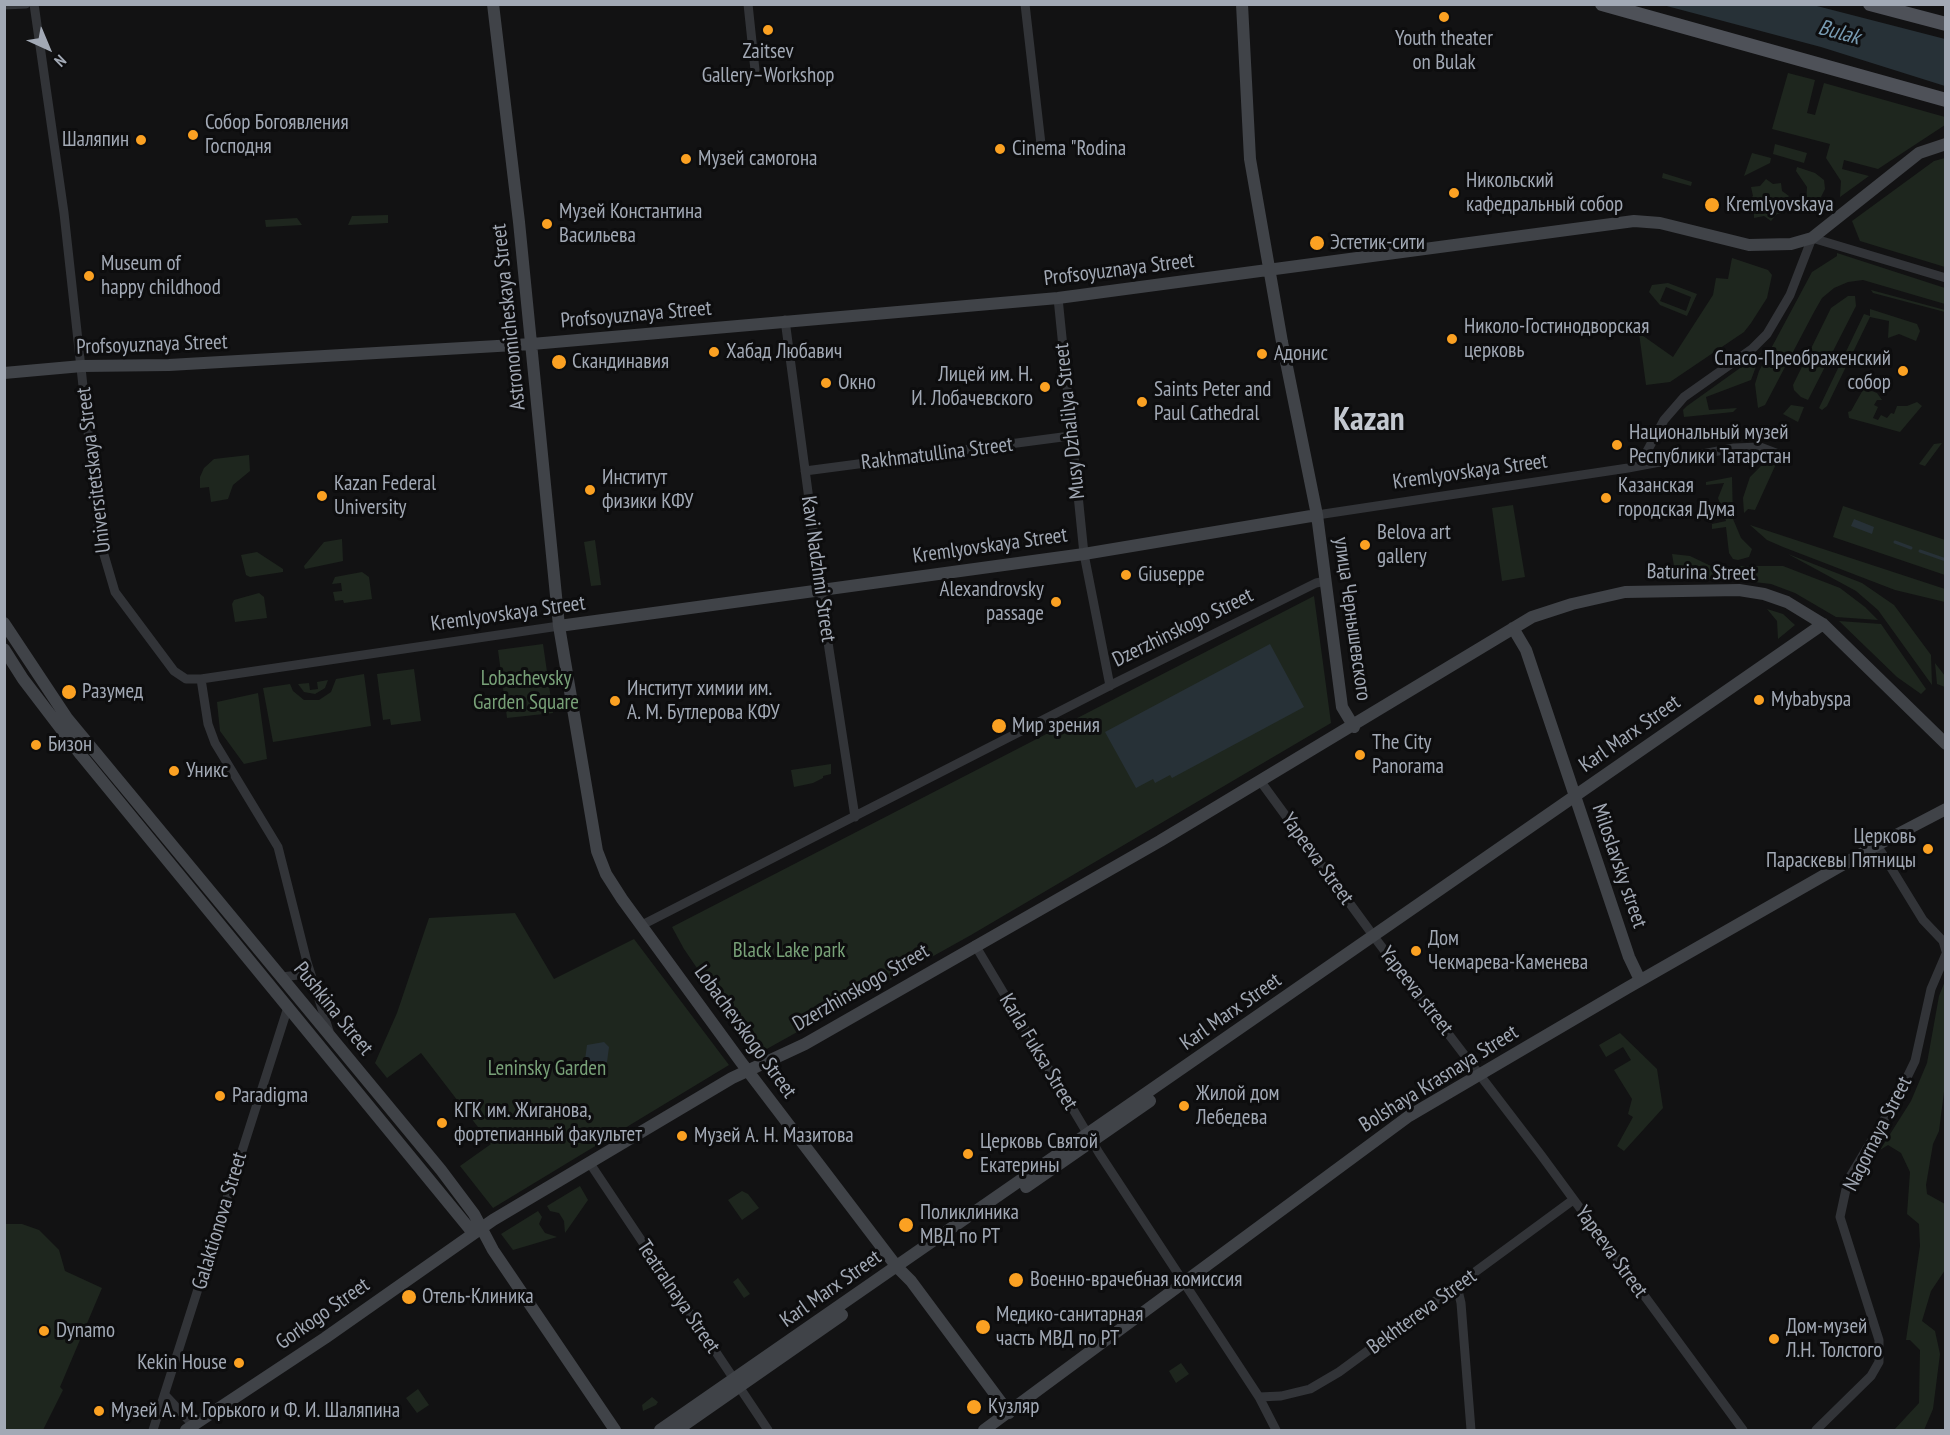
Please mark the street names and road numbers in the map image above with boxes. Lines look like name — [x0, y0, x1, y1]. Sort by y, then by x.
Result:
street label: Astronomicheskaya Street — [487, 222, 531, 412]
street label: Profsoyuznaya Street — [1042, 248, 1196, 292]
street label: Profsoyuznaya Street — [560, 296, 712, 334]
street label: Profsoyuznaya Street — [76, 330, 228, 360]
street label: Musy Dzhalilya Street — [1049, 342, 1091, 500]
street label: Universitetskaya Street — [71, 386, 117, 554]
street label: Rakhmatullina Street — [860, 432, 1014, 476]
street label: Kremlyovskaya Street — [1391, 449, 1549, 495]
street label: Kavi Nadzhmi Street — [795, 494, 841, 644]
street label: Kremlyovskaya Street — [911, 523, 1069, 569]
street label: улица Чернышевского — [1328, 535, 1376, 703]
street label: Baturina Street — [1646, 559, 1756, 587]
street label: Dzerzhinskogo Street — [1109, 583, 1257, 673]
street label: Kremlyovskaya Street — [429, 591, 587, 637]
street label: Karl Marx Street — [1575, 690, 1685, 778]
street label: Miloslavsky street — [1586, 801, 1652, 931]
street label: Yapeeva Street — [1275, 808, 1359, 910]
street label: Dzerzhinskogo Street — [788, 939, 934, 1037]
street label: Yapeeva street — [1374, 942, 1458, 1040]
street label: Pushkina Street — [288, 957, 378, 1061]
street label: Lobachevskogo Street — [688, 961, 802, 1103]
street label: Karl Marx Street — [1176, 968, 1286, 1056]
street label: Karla Fuksa Street — [993, 989, 1083, 1115]
street label: Bolshaya Krasnaya Street — [1355, 1020, 1523, 1138]
street label: Nagornaya Street — [1838, 1072, 1918, 1196]
street label: Galaktionova Street — [187, 1149, 253, 1293]
street label: Yapeeva Street — [1569, 1201, 1653, 1303]
street label: Teatralnaya Street — [631, 1236, 725, 1358]
street label: Karl Marx Street — [776, 1245, 886, 1333]
street label: Bekhtereva Street — [1363, 1264, 1481, 1360]
street label: Gorkogo Street — [271, 1273, 375, 1355]

